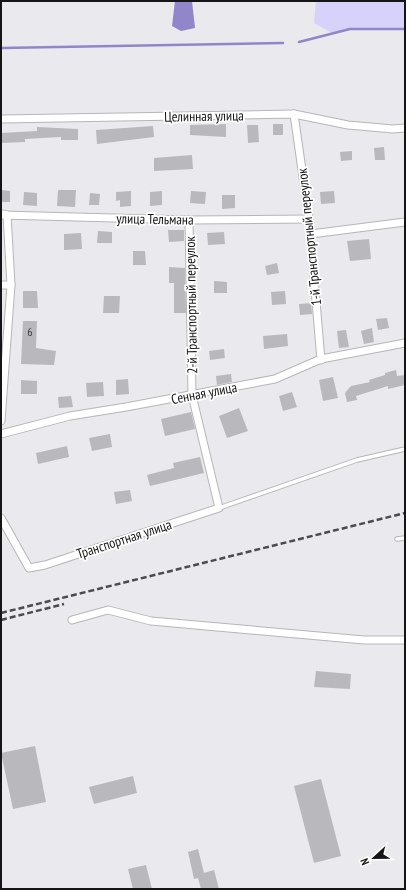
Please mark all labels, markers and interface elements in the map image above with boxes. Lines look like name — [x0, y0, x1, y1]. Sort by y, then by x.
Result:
street label: Целинная улица — [164, 106, 244, 126]
street label: 1-й Транспортный переулок — [293, 167, 325, 306]
street label: улица Тельмана — [116, 209, 194, 229]
street label: 2-й Транспортный переулок — [181, 235, 201, 374]
house number: 6 — [27, 324, 33, 339]
street label: Сенная улица — [170, 378, 238, 408]
street label: Транспортная улица — [74, 515, 174, 563]
north arrow — [354, 838, 394, 878]
text: N — [357, 856, 372, 867]

